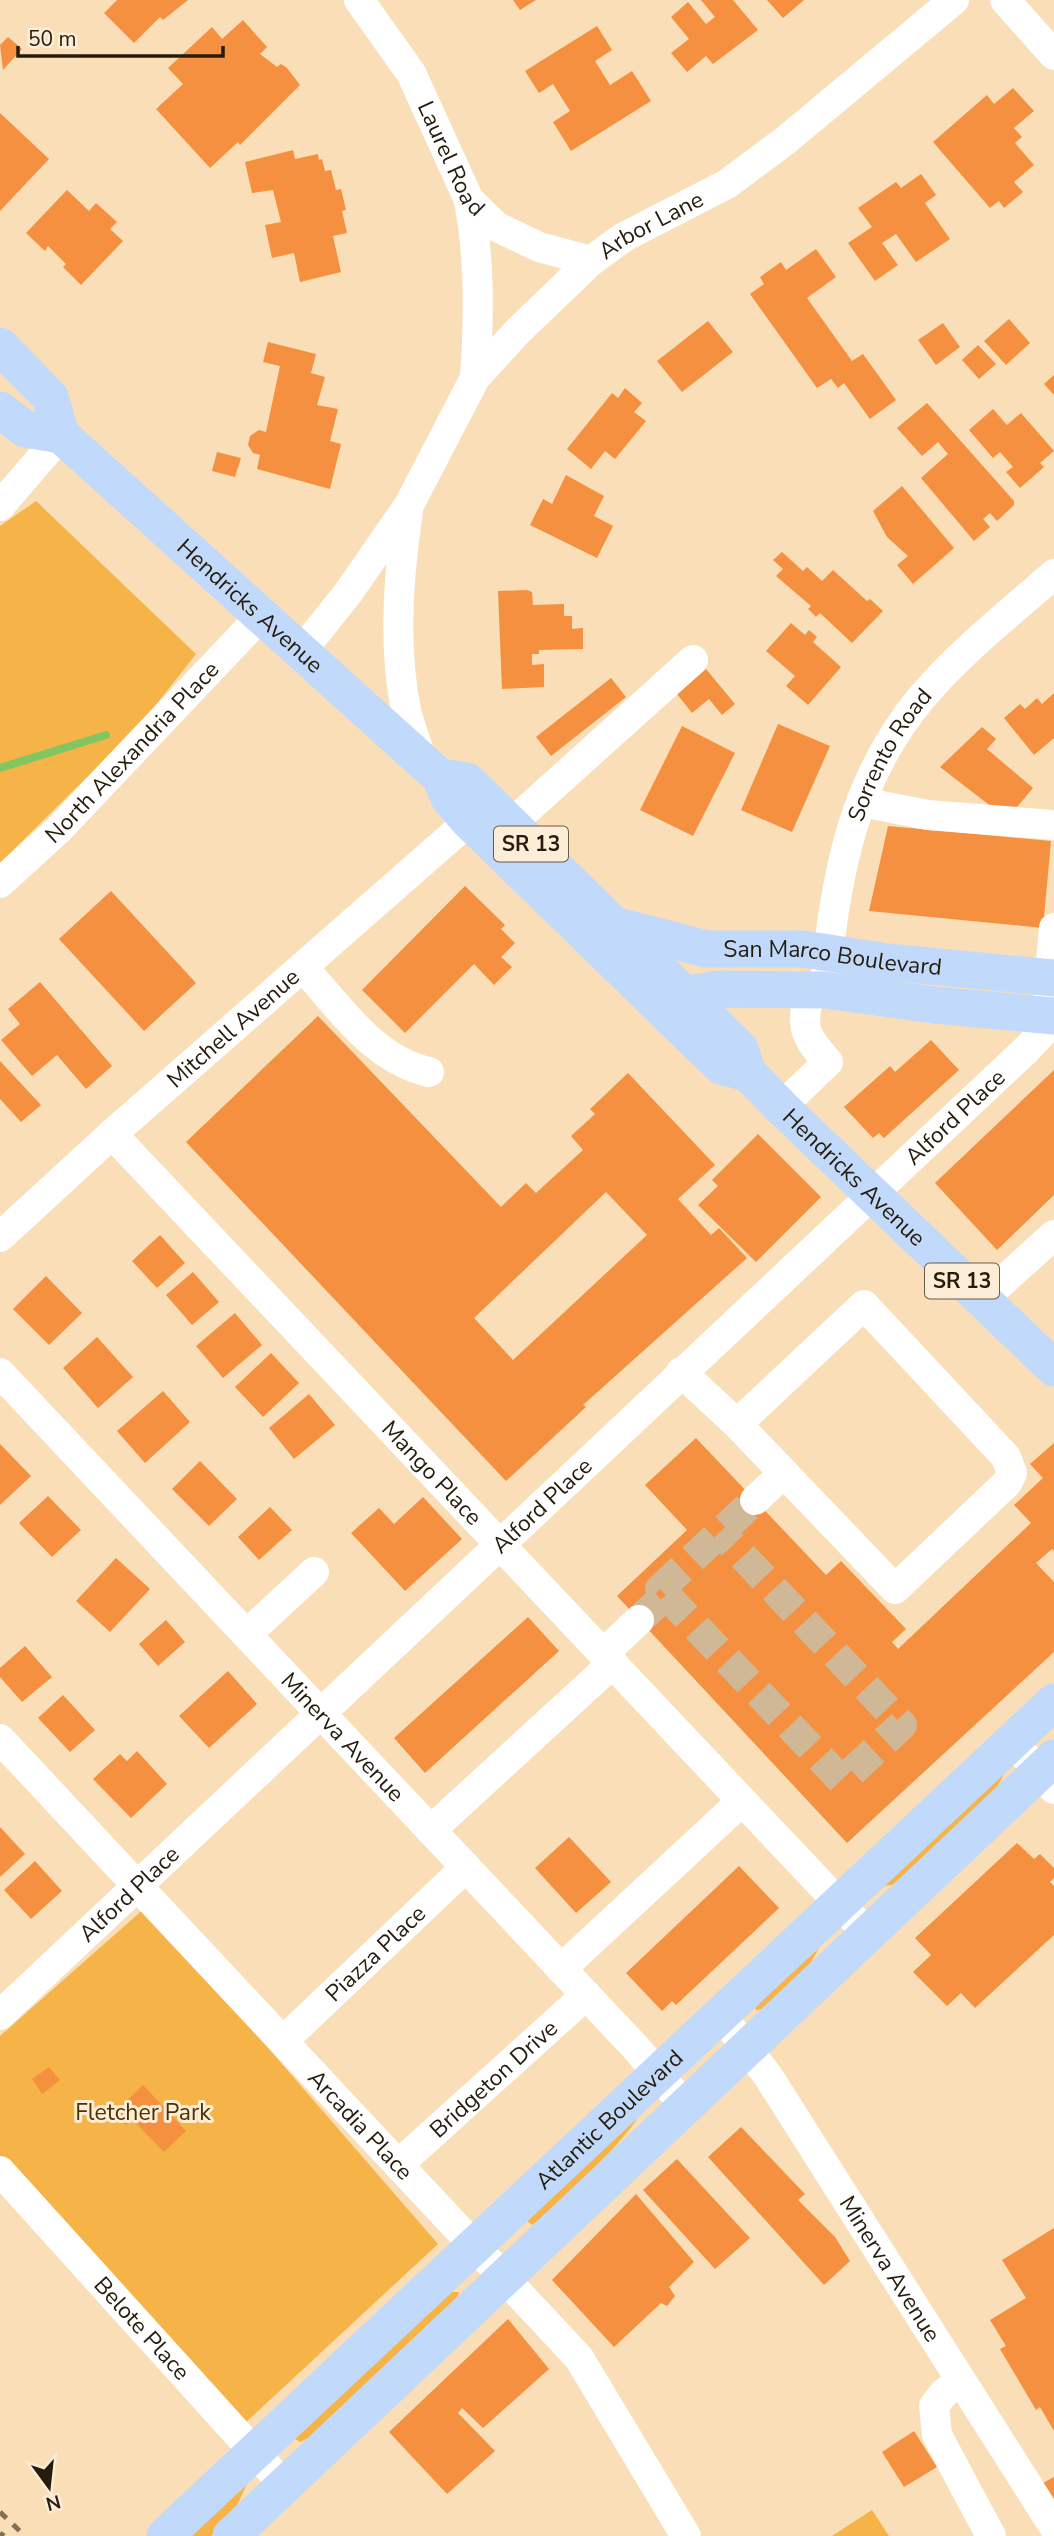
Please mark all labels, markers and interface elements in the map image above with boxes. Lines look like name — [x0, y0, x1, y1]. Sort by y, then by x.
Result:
scale bar — [18, 14, 222, 58]
text: 50 m — [28, 25, 77, 53]
street label: Laurel Road — [410, 96, 492, 223]
street label: Arbor Lane — [592, 184, 709, 267]
street label: Hendricks Avenue — [170, 532, 330, 680]
street label: North Alexandria Place — [39, 655, 226, 850]
street label: Sorrento Road — [840, 682, 939, 826]
road number: SR 13 — [494, 826, 568, 862]
street label: San Marco Boulevard — [723, 934, 943, 983]
street label: Mitchell Avenue — [160, 962, 306, 1095]
street label: Alford Place — [898, 1062, 1012, 1172]
street label: Hendricks Avenue — [776, 1102, 932, 1253]
road number: SR 13 — [925, 1264, 999, 1298]
street label: Mango Place — [375, 1414, 489, 1532]
street label: Alford Place — [485, 1451, 599, 1561]
street label: Minerva Avenue — [274, 1666, 411, 1809]
street label: Alford Place — [72, 1839, 186, 1949]
street label: Piazza Place — [319, 1898, 433, 2009]
street label: Bridgeton Drive — [423, 2013, 565, 2145]
street label: Atlantic Boulevard — [529, 2043, 690, 2197]
street label: Arcadia Place — [301, 2063, 420, 2187]
park label: Fletcher Park — [75, 2097, 211, 2128]
street label: Minerva Avenue — [832, 2190, 948, 2348]
street label: Belote Place — [87, 2270, 197, 2387]
north arrow — [14, 2452, 84, 2522]
text: N — [43, 2488, 63, 2517]

